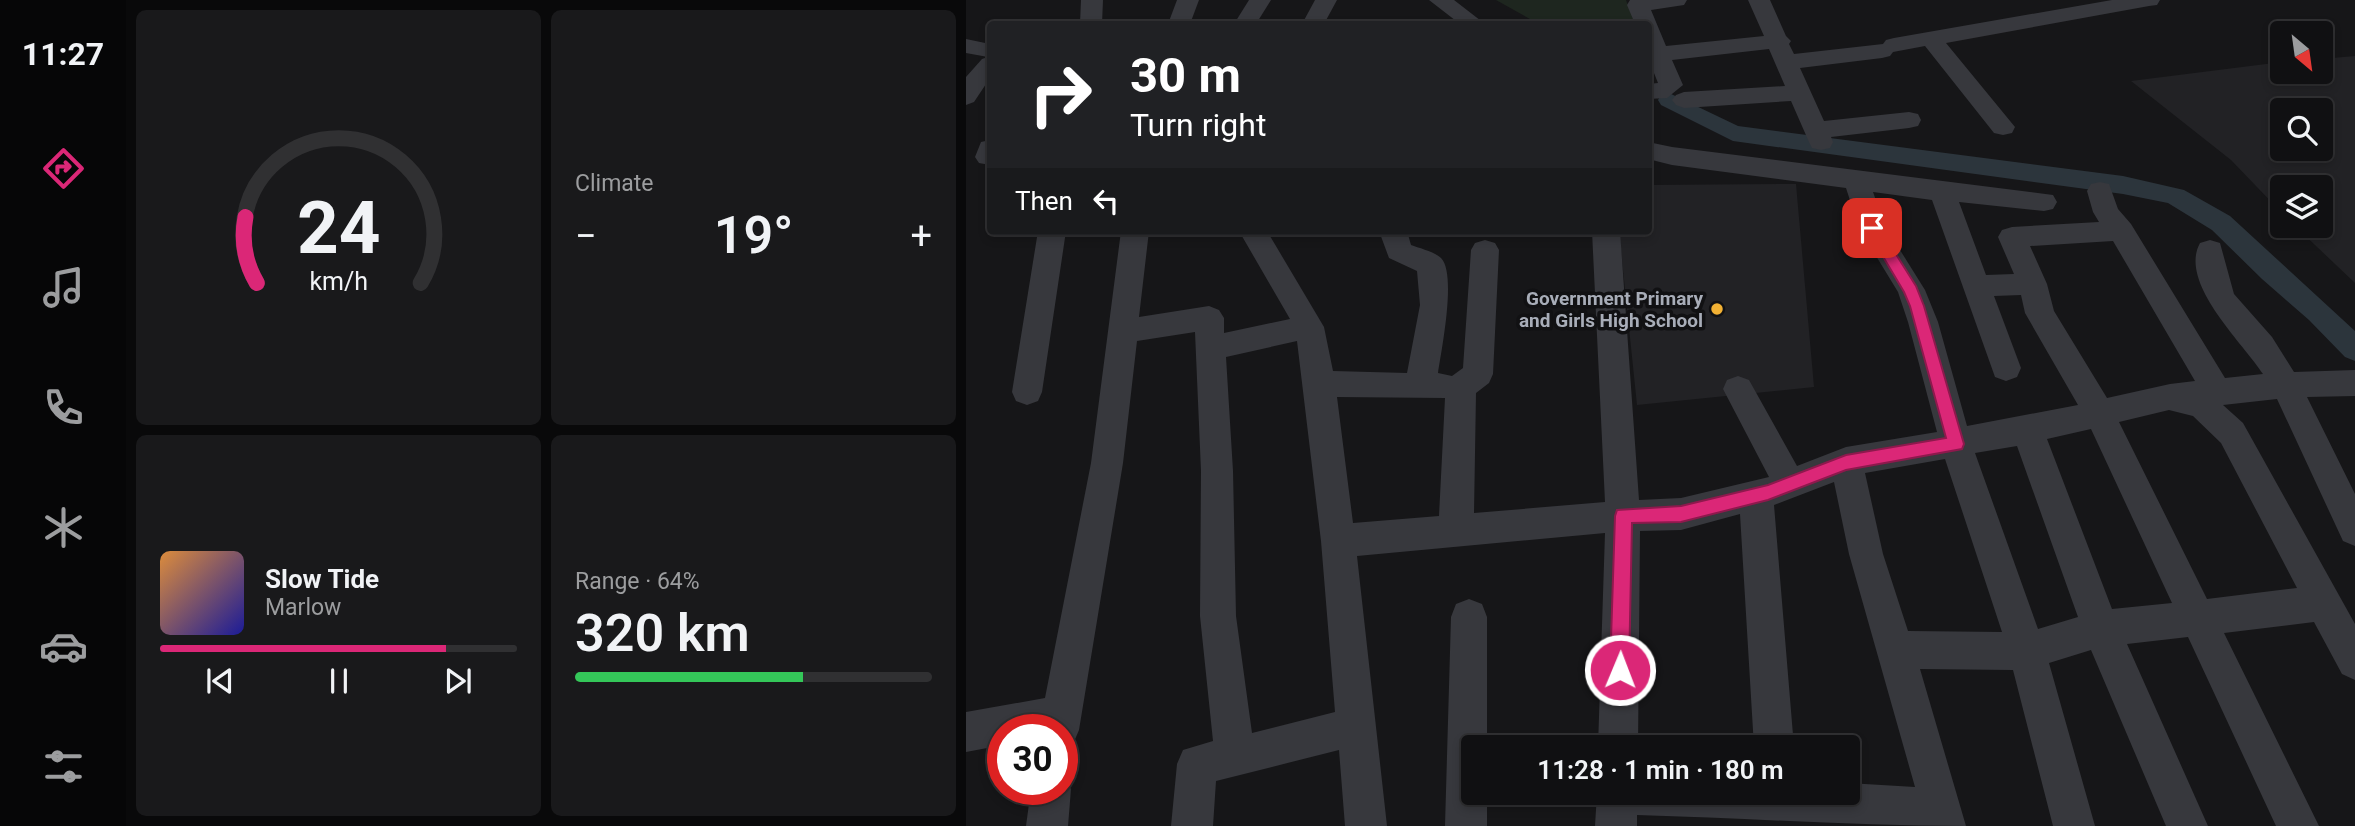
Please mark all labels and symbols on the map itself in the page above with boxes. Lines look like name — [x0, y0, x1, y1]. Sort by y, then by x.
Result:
north arrow — [2270, 21, 2333, 84]
pin — [1842, 198, 1902, 258]
place label: Government Primary and Girls High School — [1519, 287, 1703, 332]
marker: Government Primary and Girls High School — [1709, 301, 1725, 317]
position arrow — [1583, 633, 1657, 707]
speed limit sign: 30 — [987, 714, 1078, 805]

